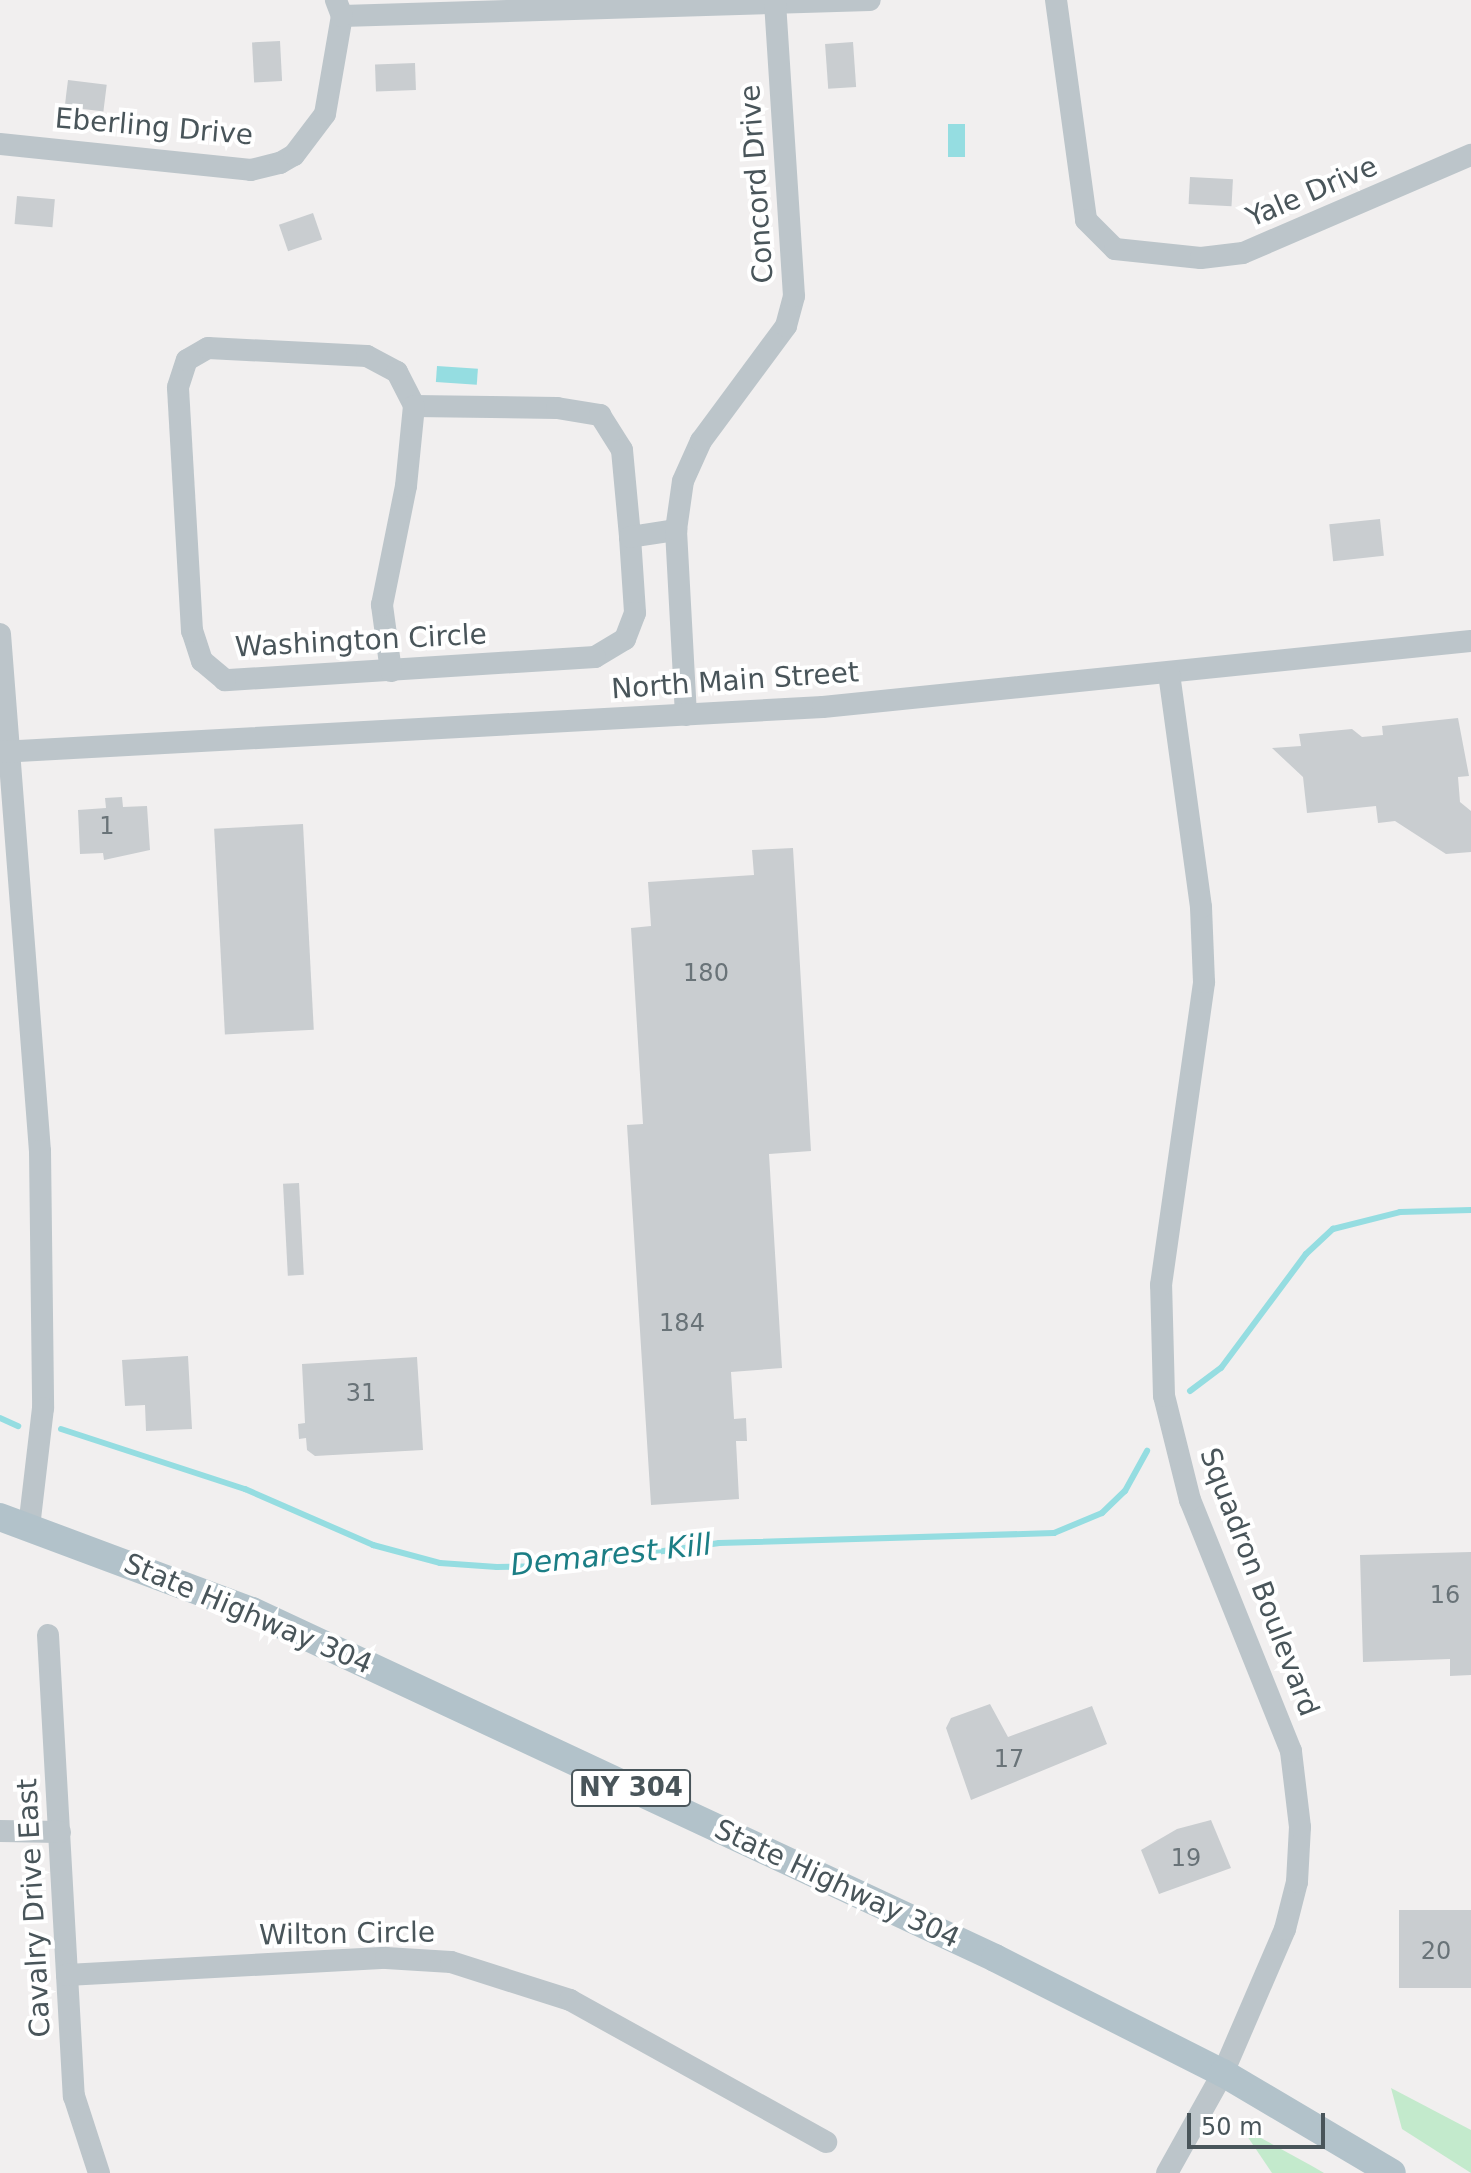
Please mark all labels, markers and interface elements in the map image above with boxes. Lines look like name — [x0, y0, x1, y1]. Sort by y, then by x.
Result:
street label: Concord Drive — [733, 83, 781, 285]
street label: Eberling Drive — [53, 102, 255, 152]
street label: Yale Drive — [1241, 149, 1383, 235]
street label: Washington Circle — [234, 618, 488, 664]
street label: North Main Street — [610, 656, 860, 706]
house number: 1 — [99, 813, 115, 841]
house number: 180 — [683, 960, 729, 988]
house number: 184 — [659, 1310, 705, 1338]
house number: 31 — [346, 1380, 376, 1408]
street label: Squadron Boulevard — [1192, 1443, 1326, 1721]
water label: Demarest Kill — [509, 1527, 713, 1583]
street label: State Highway 304 — [119, 1547, 377, 1681]
house number: 16 — [1430, 1582, 1460, 1610]
house number: 17 — [994, 1746, 1024, 1774]
road number: NY 304 — [571, 1766, 691, 1810]
street label: Cavalry Drive East — [10, 1778, 58, 2038]
street label: State Highway 304 — [709, 1812, 965, 1956]
house number: 19 — [1171, 1845, 1201, 1873]
street label: Wilton Circle — [259, 1916, 435, 1952]
house number: 20 — [1421, 1938, 1451, 1966]
scale bar — [1191, 2097, 1329, 2147]
text: 50 m — [1201, 2113, 1263, 2141]

